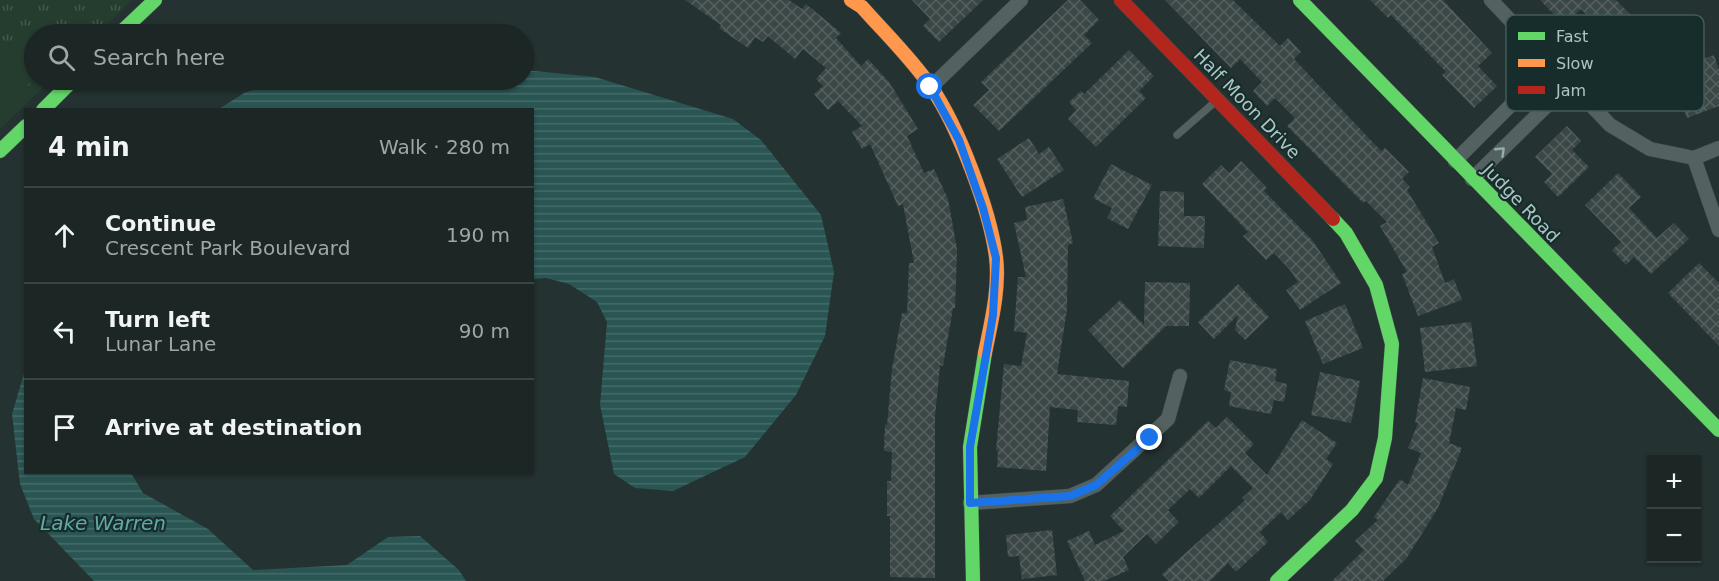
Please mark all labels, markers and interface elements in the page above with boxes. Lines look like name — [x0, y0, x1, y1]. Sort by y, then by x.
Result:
legend — [1506, 15, 1704, 111]
search box — [24, 24, 534, 90]
text: Fast — [1556, 27, 1588, 46]
icon: search — [45, 41, 78, 74]
street label: Half Moon Drive — [1190, 44, 1305, 163]
text: Search here — [93, 45, 225, 70]
text: Slow — [1556, 54, 1593, 73]
route start — [916, 73, 942, 99]
text: Jam — [1555, 81, 1586, 100]
text: 4 min — [48, 132, 130, 162]
text: Walk · 280 m — [379, 135, 510, 159]
one-way arrow — [1494, 147, 1504, 158]
street label: Judge Road — [1478, 158, 1564, 246]
text: Continue — [105, 211, 216, 236]
icon: ahead — [48, 219, 81, 252]
text: 190 m — [446, 223, 510, 247]
text: Crescent Park Boulevard — [105, 236, 350, 260]
text: Turn left — [105, 307, 210, 332]
icon: left — [48, 315, 81, 348]
text: 90 m — [459, 319, 510, 343]
text: Lunar Lane — [105, 332, 216, 356]
icon: arrive — [48, 411, 81, 444]
text: Arrive at destination — [105, 415, 362, 440]
route end — [1136, 424, 1162, 450]
map controls — [1647, 455, 1701, 563]
button: + — [1647, 455, 1701, 509]
button: − — [1647, 509, 1701, 563]
water label: Lake Warren — [40, 511, 166, 535]

